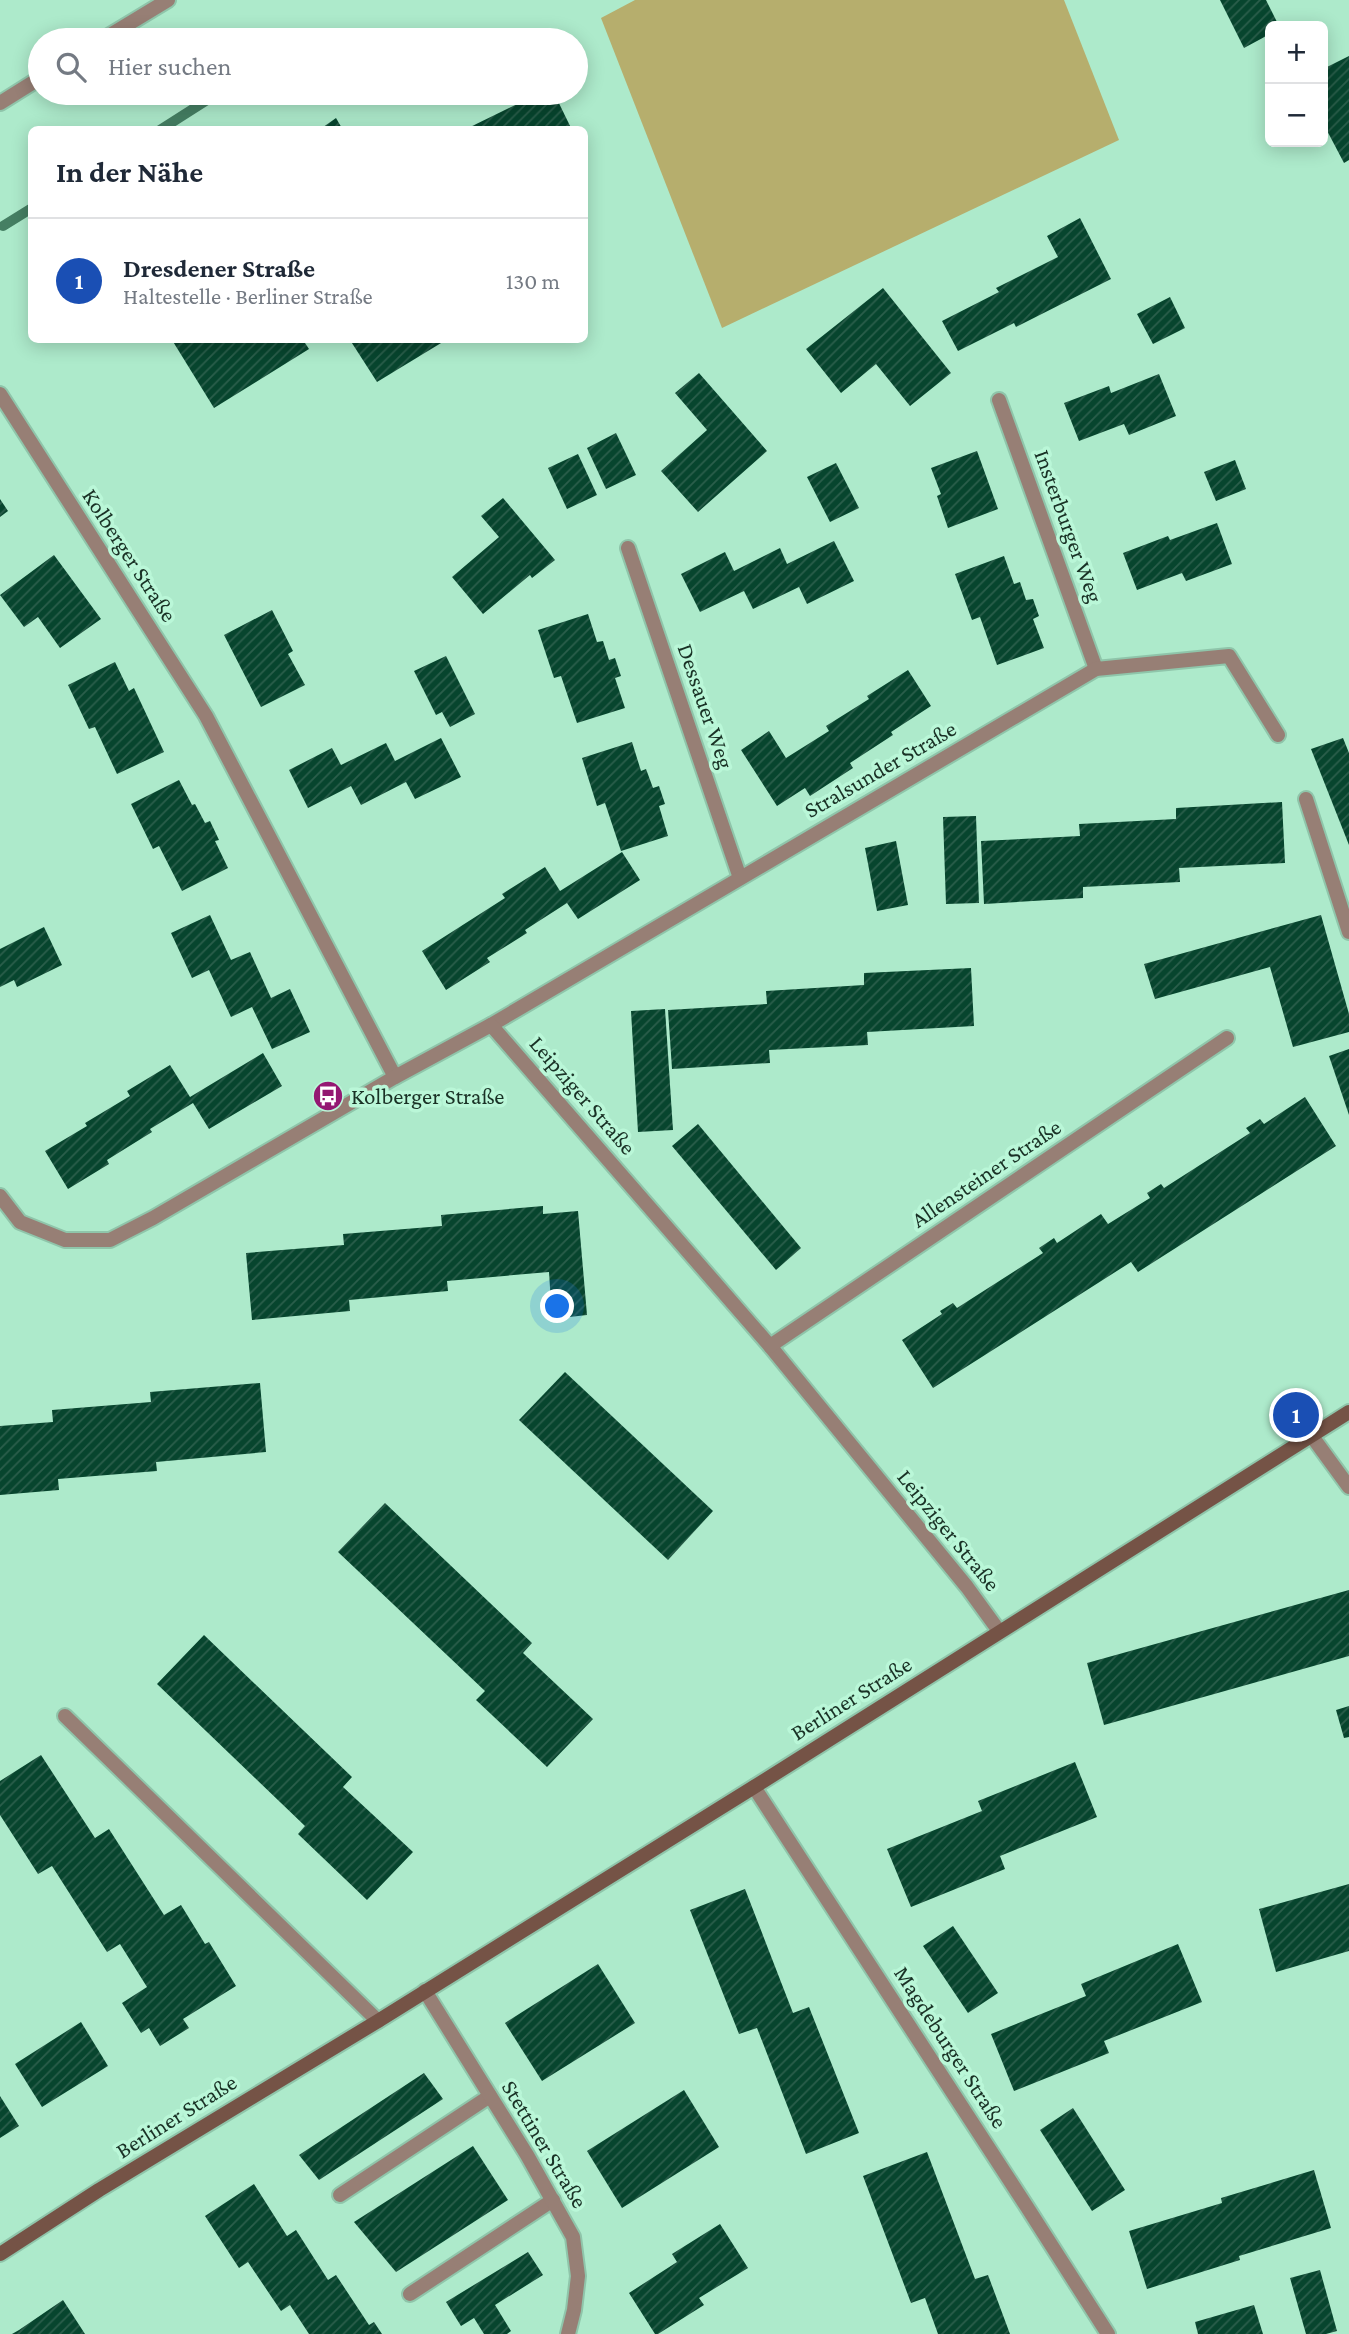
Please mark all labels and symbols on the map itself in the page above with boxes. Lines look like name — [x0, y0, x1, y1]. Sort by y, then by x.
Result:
street label: Insterburger Weg — [1029, 446, 1109, 606]
street label: Kolberger Straße — [77, 484, 183, 626]
street label: Dessauer Weg — [672, 640, 740, 772]
street label: Stralsunder Straße — [800, 715, 960, 823]
street label: Leipziger Straße — [524, 1030, 642, 1160]
bus stop icon: Kolberger Straße — [311, 1079, 345, 1113]
place label: Kolberger Straße — [351, 1083, 504, 1109]
street label: Allensteiner Straße — [906, 1113, 1066, 1233]
your location — [540, 1289, 574, 1323]
pin: 1 — [1273, 1389, 1319, 1441]
street label: Leipziger Straße — [892, 1464, 1006, 1596]
street label: Berliner Straße — [786, 1651, 916, 1745]
street label: Magdeburger Straße — [889, 1961, 1013, 2133]
street label: Berliner Straße — [111, 2069, 241, 2163]
street label: Stettiner Straße — [497, 2076, 593, 2212]

